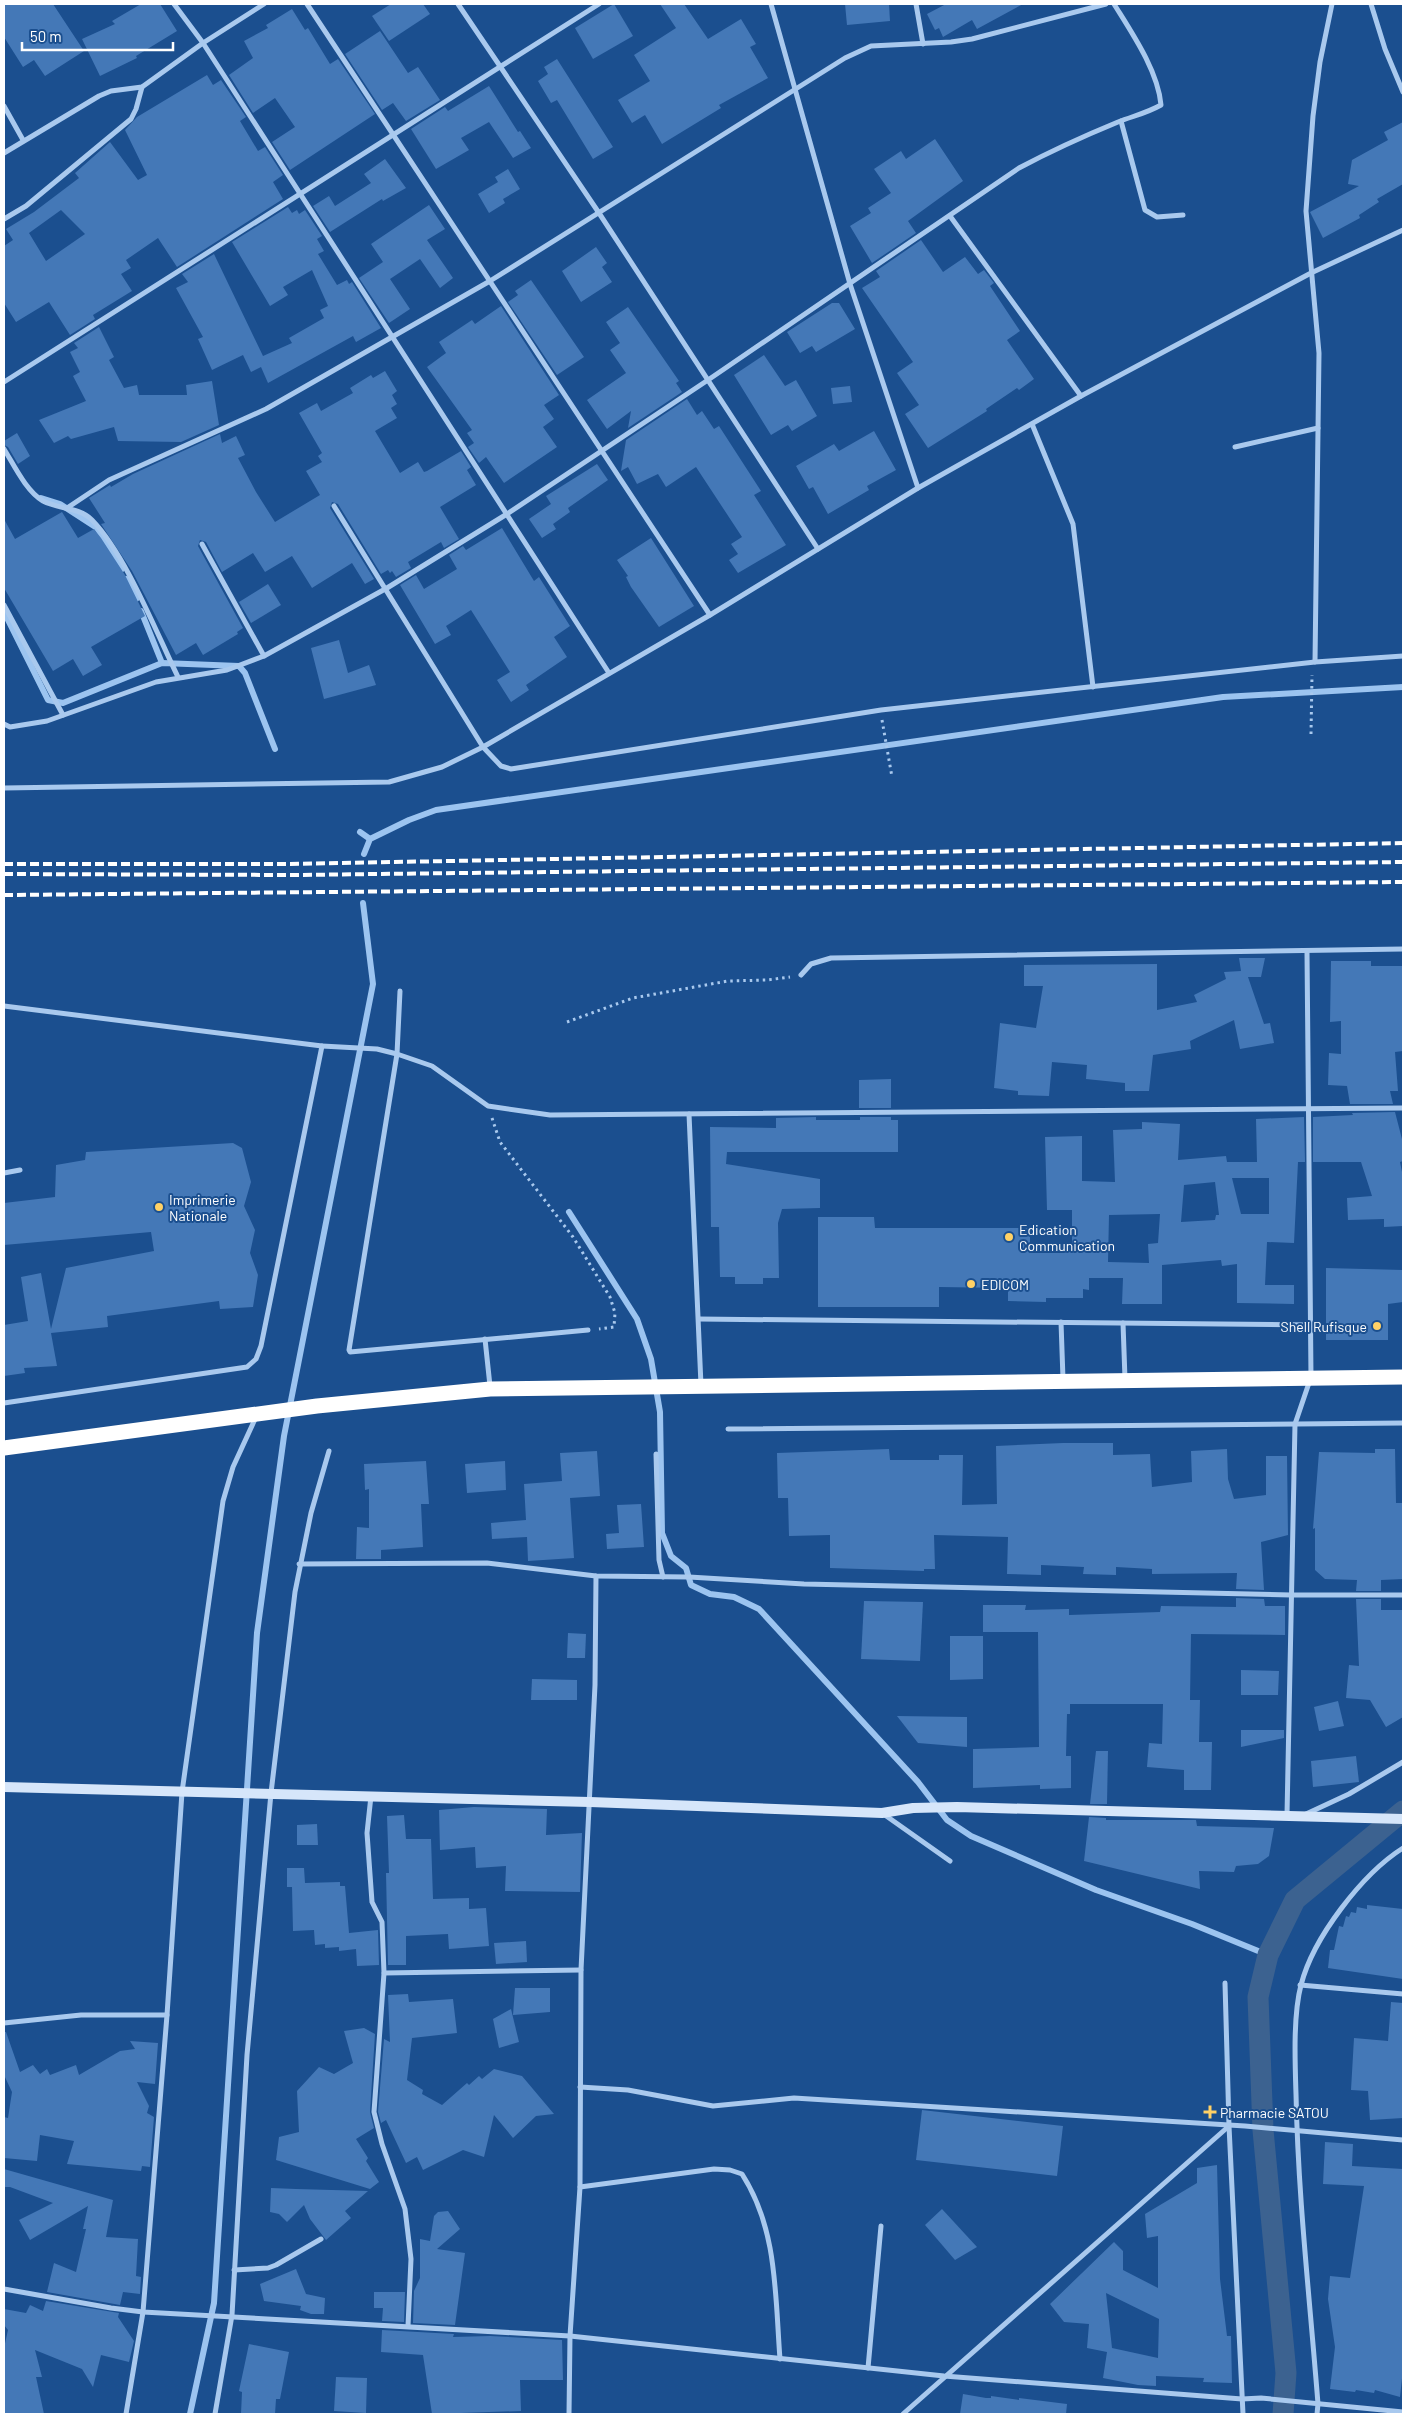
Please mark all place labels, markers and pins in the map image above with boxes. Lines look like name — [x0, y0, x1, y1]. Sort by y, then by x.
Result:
place label: Imprimerie Nationale — [169, 1191, 236, 1224]
marker: Imprimerie Nationale — [153, 1201, 165, 1213]
place label: Edication Communication — [1019, 1221, 1115, 1254]
marker: Edication Communication — [1003, 1231, 1015, 1243]
place label: EDICOM — [981, 1276, 1029, 1293]
marker: EDICOM — [965, 1278, 977, 1290]
place label: Shell Rufisque — [1281, 1318, 1367, 1335]
marker: Shell Rufisque — [1371, 1320, 1383, 1332]
place label: Pharmacie SATOU — [1220, 2104, 1329, 2121]
marker: Pharmacie SATOU — [1204, 2106, 1216, 2118]

